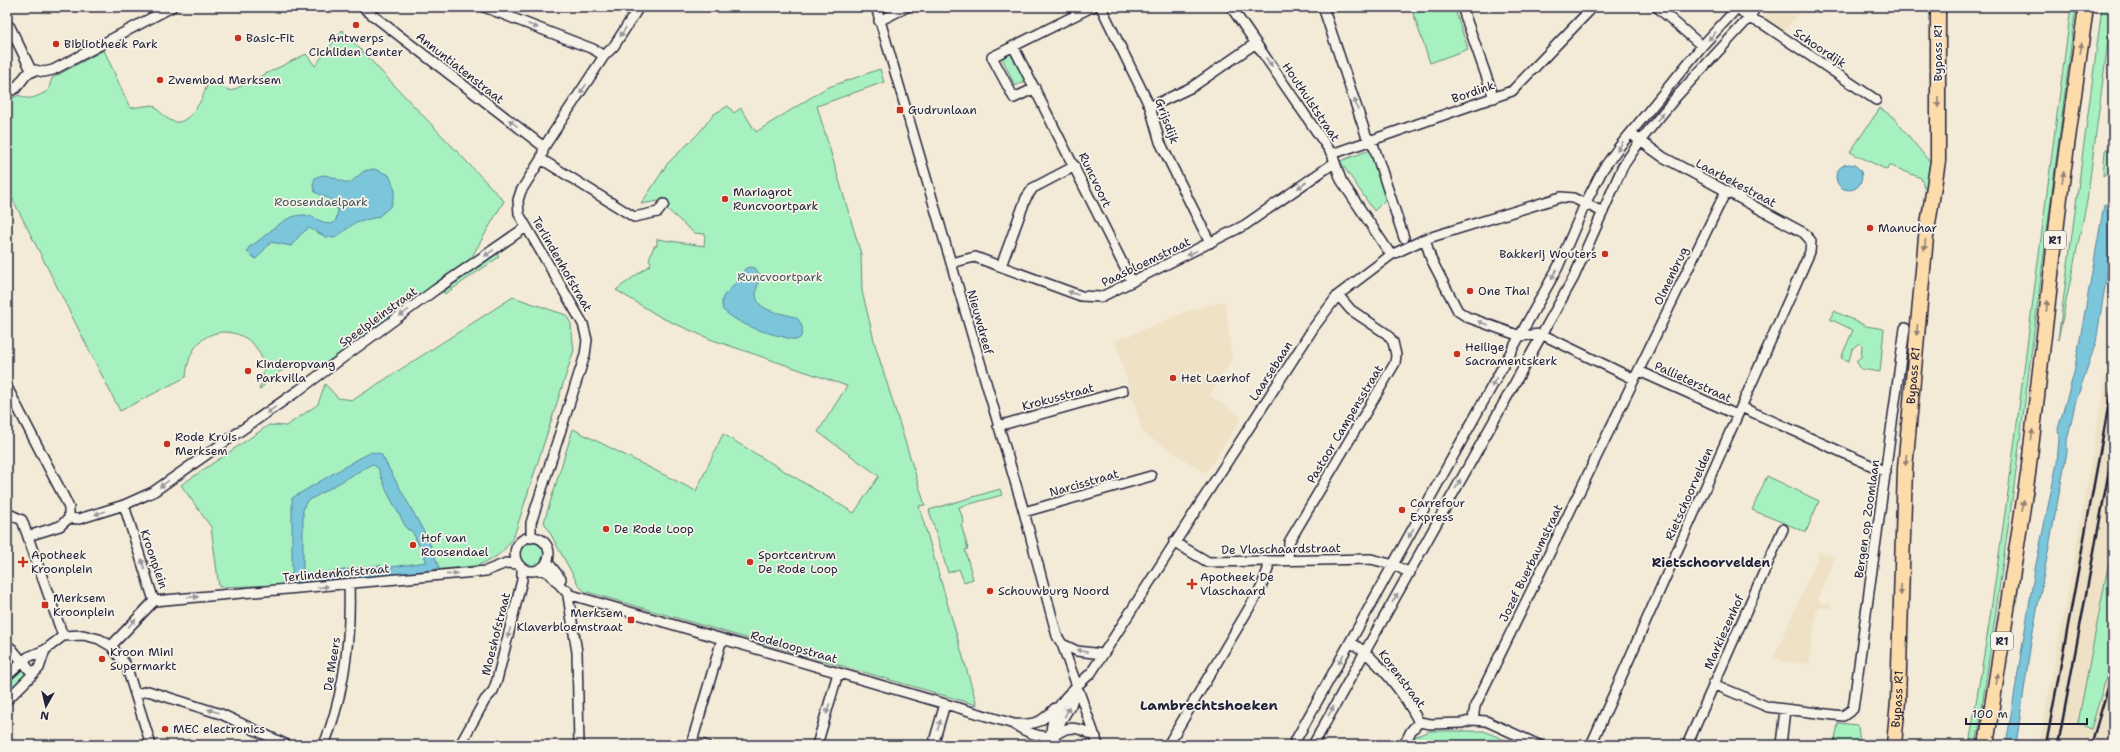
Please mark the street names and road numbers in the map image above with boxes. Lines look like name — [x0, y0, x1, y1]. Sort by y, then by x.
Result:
street label: Bypass R1 — [1930, 24, 1946, 82]
street label: Schoordijk — [1791, 25, 1850, 72]
street label: Annuntiatenstraat — [413, 29, 507, 107]
street label: Houthulststraat — [1279, 59, 1343, 145]
street label: Bordink — [1449, 77, 1497, 107]
street label: Grijsdijk — [1151, 96, 1183, 146]
street label: Runcvoort — [1075, 150, 1115, 210]
street label: Laarbekestraat — [1693, 155, 1779, 211]
street label: Terlindenhofstraat — [528, 213, 596, 315]
road number: R1 — [2044, 231, 2066, 249]
street label: Paasbloemstraat — [1099, 233, 1193, 291]
street label: Olmenbrug — [1650, 244, 1692, 308]
street label: Speelpleinstraat — [336, 283, 420, 351]
street label: Nieuwdreef — [963, 288, 997, 357]
street label: Laarsebaan — [1246, 338, 1296, 404]
street label: Bypass R1 — [1903, 346, 1924, 405]
street label: Pallieterstraat — [1652, 358, 1734, 406]
street label: Pastoor Campensstraat — [1303, 362, 1387, 486]
street label: Krokusstraat — [1020, 380, 1096, 414]
street label: Rietschoorvelden — [1661, 445, 1717, 543]
street label: Bergen op Zoomlaan — [1851, 459, 1883, 579]
street label: Narcisstraat — [1047, 465, 1121, 501]
street label: Jozef Buerbaumstraat — [1496, 502, 1566, 624]
street label: Kroonplein — [136, 527, 172, 591]
street label: De Vlaschaardstraat — [1221, 540, 1341, 558]
street label: Terlindenhofstraat — [282, 560, 390, 586]
street label: Moeshofstraat — [478, 591, 514, 677]
street label: Markiezenhof — [1700, 592, 1748, 672]
street label: Rodeloopstraat — [749, 627, 839, 667]
road number: R1 — [1991, 632, 2013, 650]
street label: De Meers — [320, 636, 344, 692]
street label: Korenstraat — [1375, 647, 1429, 711]
street label: Bypass R1 — [1888, 670, 1907, 728]

